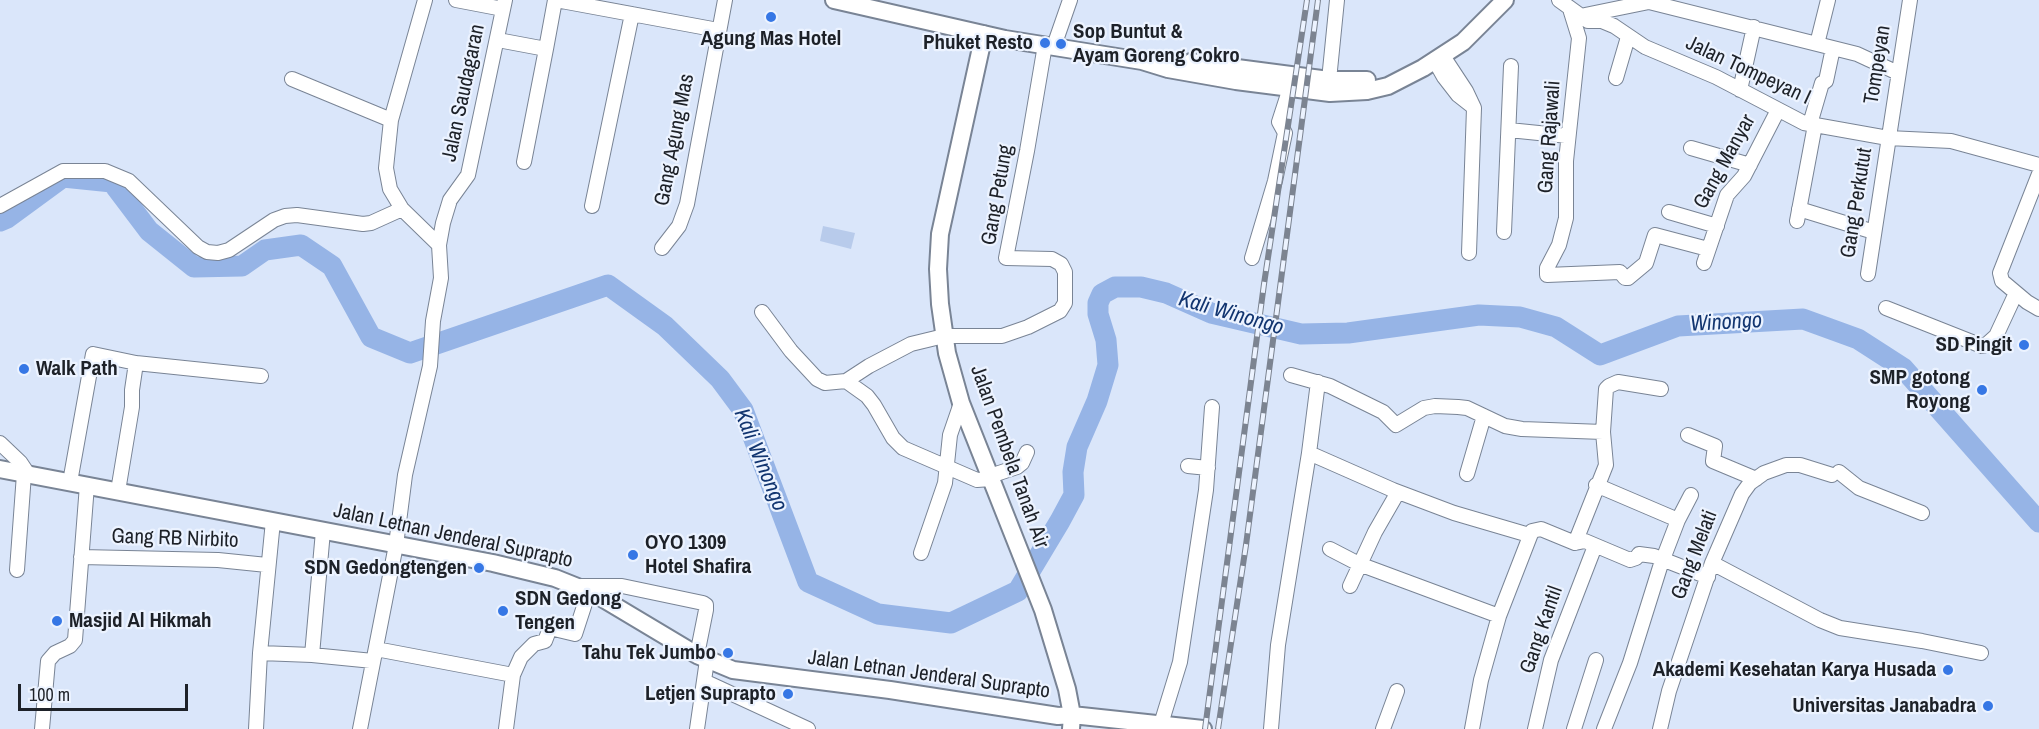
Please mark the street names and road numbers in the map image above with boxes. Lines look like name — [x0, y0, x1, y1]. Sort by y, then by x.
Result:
street label: Jalan Saudagaran — [437, 22, 491, 164]
street label: Tompeyan — [1859, 24, 1897, 106]
street label: Jalan Tompeyan I — [1682, 31, 1814, 111]
street label: Gang Agung Mas — [650, 72, 700, 208]
street label: Gang Rajawali — [1533, 80, 1567, 194]
street label: Gang Manyar — [1689, 110, 1761, 214]
street label: Gang Petung — [977, 143, 1019, 247]
street label: Gang Perkutut — [1836, 146, 1878, 260]
street label: Jalan Pembela Tanah Air — [964, 362, 1054, 552]
street label: Jalan Letnan Jenderal Suprapto — [331, 498, 575, 574]
street label: Gang Melati — [1666, 507, 1724, 603]
street label: Gang RB Nirbito — [111, 524, 239, 554]
street label: Gang Kantil — [1515, 583, 1569, 677]
street label: Jalan Letnan Jenderal Suprapto — [806, 646, 1052, 704]

